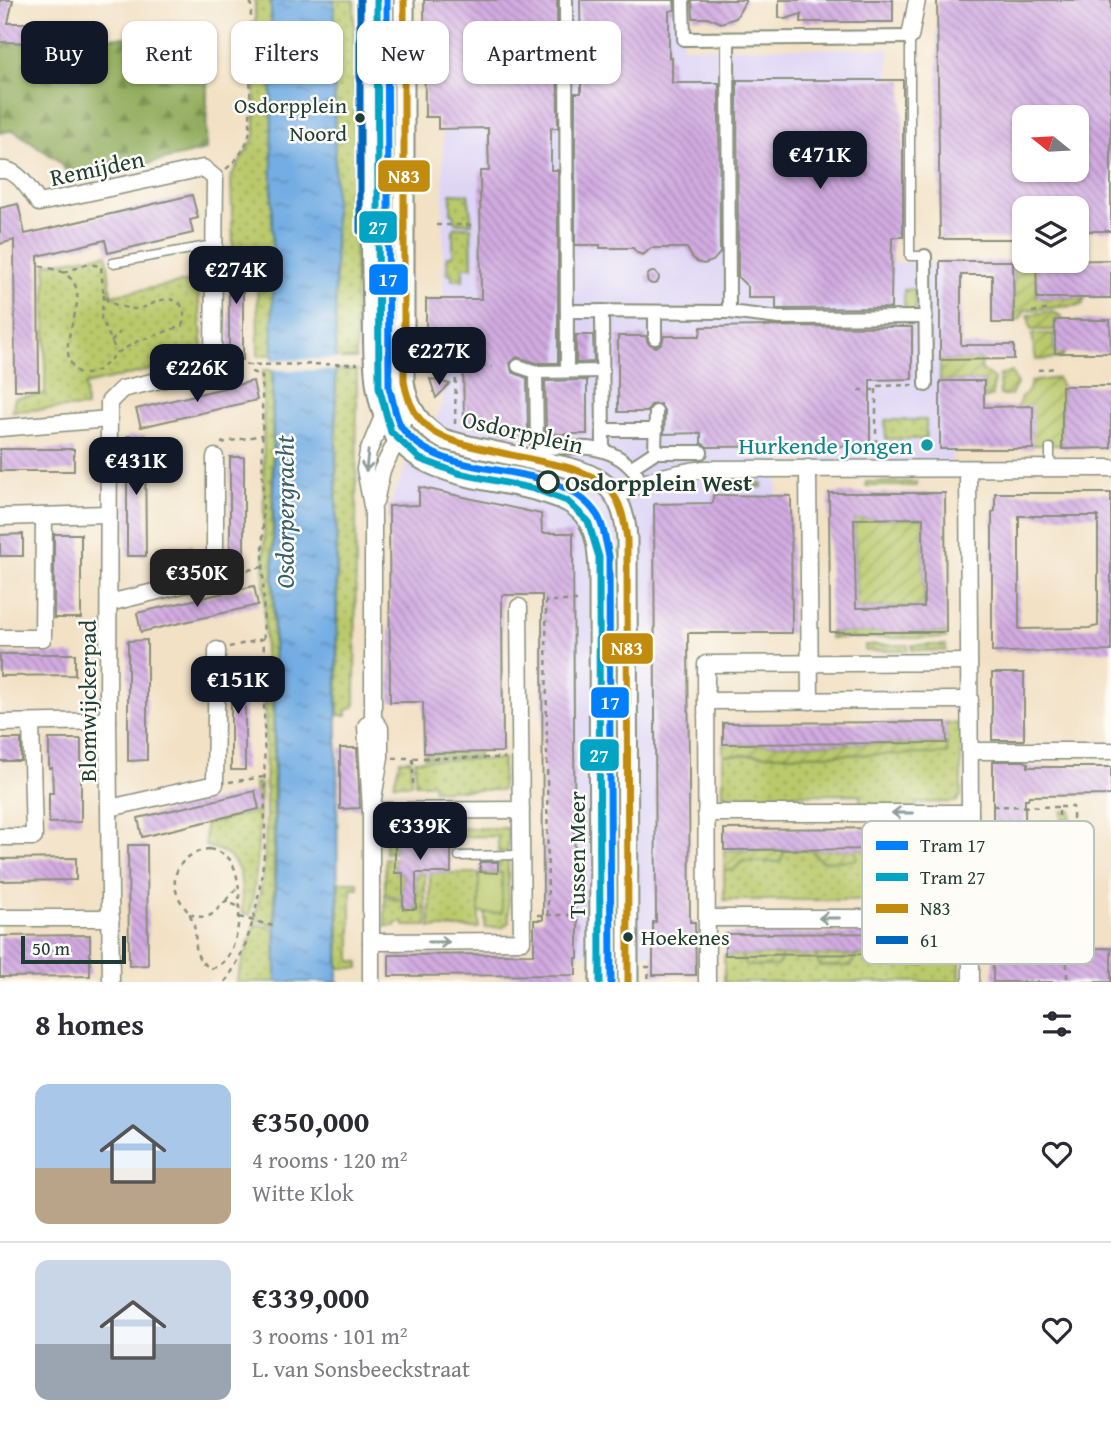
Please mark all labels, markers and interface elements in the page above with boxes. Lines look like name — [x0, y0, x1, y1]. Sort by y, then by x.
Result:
chip: Buy — [21, 21, 108, 84]
chip: Rent — [122, 21, 217, 84]
chip: Filters — [231, 21, 343, 84]
chip: New — [357, 21, 449, 84]
chip: Apartment — [463, 21, 621, 84]
place label: Osdorpplein Noord — [234, 89, 348, 149]
north arrow — [1012, 105, 1088, 182]
map controls — [1012, 105, 1089, 273]
marker: Osdorpplein Noord — [353, 111, 367, 125]
pin: €471K — [771, 132, 869, 191]
text: €471K — [789, 137, 851, 170]
street label: Remijden — [47, 141, 148, 195]
line badge: N83 — [377, 159, 431, 193]
text: N83 — [388, 162, 420, 190]
button: layers — [1012, 196, 1089, 273]
line badge: 27 — [358, 210, 398, 244]
text: 27 — [368, 213, 388, 241]
pin: €274K — [187, 246, 285, 306]
text: €274K — [205, 252, 267, 285]
line badge: 17 — [368, 263, 409, 296]
text: 17 — [378, 265, 398, 293]
pin: €227K — [390, 328, 488, 387]
text: €227K — [408, 333, 470, 366]
pin: €226K — [148, 344, 246, 404]
text: €226K — [166, 350, 228, 383]
street label: Osdorpplein — [459, 401, 587, 463]
place label: Hurkende Jongen — [738, 428, 914, 463]
water label: Osdorpergracht — [265, 435, 304, 589]
marker: Hurkende Jongen — [919, 437, 935, 453]
pin: €431K — [87, 438, 185, 497]
text: €431K — [105, 443, 167, 476]
one-way arrow — [361, 450, 374, 472]
place label: Osdorpplein West — [565, 465, 752, 500]
marker: Osdorpplein West — [537, 471, 559, 493]
pin: €350K — [148, 550, 246, 609]
text: €350K — [166, 555, 228, 588]
street label: Blomwijckerpad — [70, 619, 105, 782]
line badge: N83 — [601, 632, 654, 665]
text: N83 — [611, 634, 643, 662]
pin: €151K — [189, 656, 287, 716]
text: €151K — [207, 662, 269, 695]
line badge: 17 — [590, 686, 630, 719]
text: 17 — [600, 688, 620, 716]
line badge: 27 — [579, 738, 620, 772]
text: 27 — [589, 741, 609, 769]
street label: Tussen Meer — [559, 791, 594, 919]
pin: €339K — [371, 802, 469, 862]
one-way arrow — [891, 806, 914, 820]
text: €339K — [389, 808, 451, 841]
legend — [862, 821, 1094, 964]
text: Tram 17 — [920, 831, 985, 859]
text: Tram 27 — [920, 863, 985, 891]
text: N83 — [920, 894, 951, 922]
one-way arrow — [818, 911, 841, 925]
place label: Hoekenes — [641, 921, 730, 953]
text: 61 — [920, 926, 938, 954]
marker: Hoekenes — [621, 930, 635, 944]
scale bar — [21, 933, 126, 965]
text: 50 m — [32, 934, 70, 962]
one-way arrow — [427, 935, 450, 949]
text: 8 homes — [35, 1002, 144, 1046]
icon: filters — [1038, 1005, 1076, 1043]
text: €350,000 — [252, 1099, 369, 1143]
icon: home — [91, 1112, 175, 1196]
icon: heart — [1038, 1135, 1076, 1173]
text: 4 rooms · 120 m² — [252, 1143, 407, 1176]
text: Witte Klok — [252, 1176, 354, 1209]
text: €339,000 — [252, 1275, 369, 1319]
icon: home — [91, 1288, 175, 1372]
icon: heart — [1038, 1311, 1076, 1349]
text: 3 rooms · 101 m² — [252, 1319, 407, 1352]
text: L. van Sonsbeeckstraat — [252, 1352, 470, 1385]

